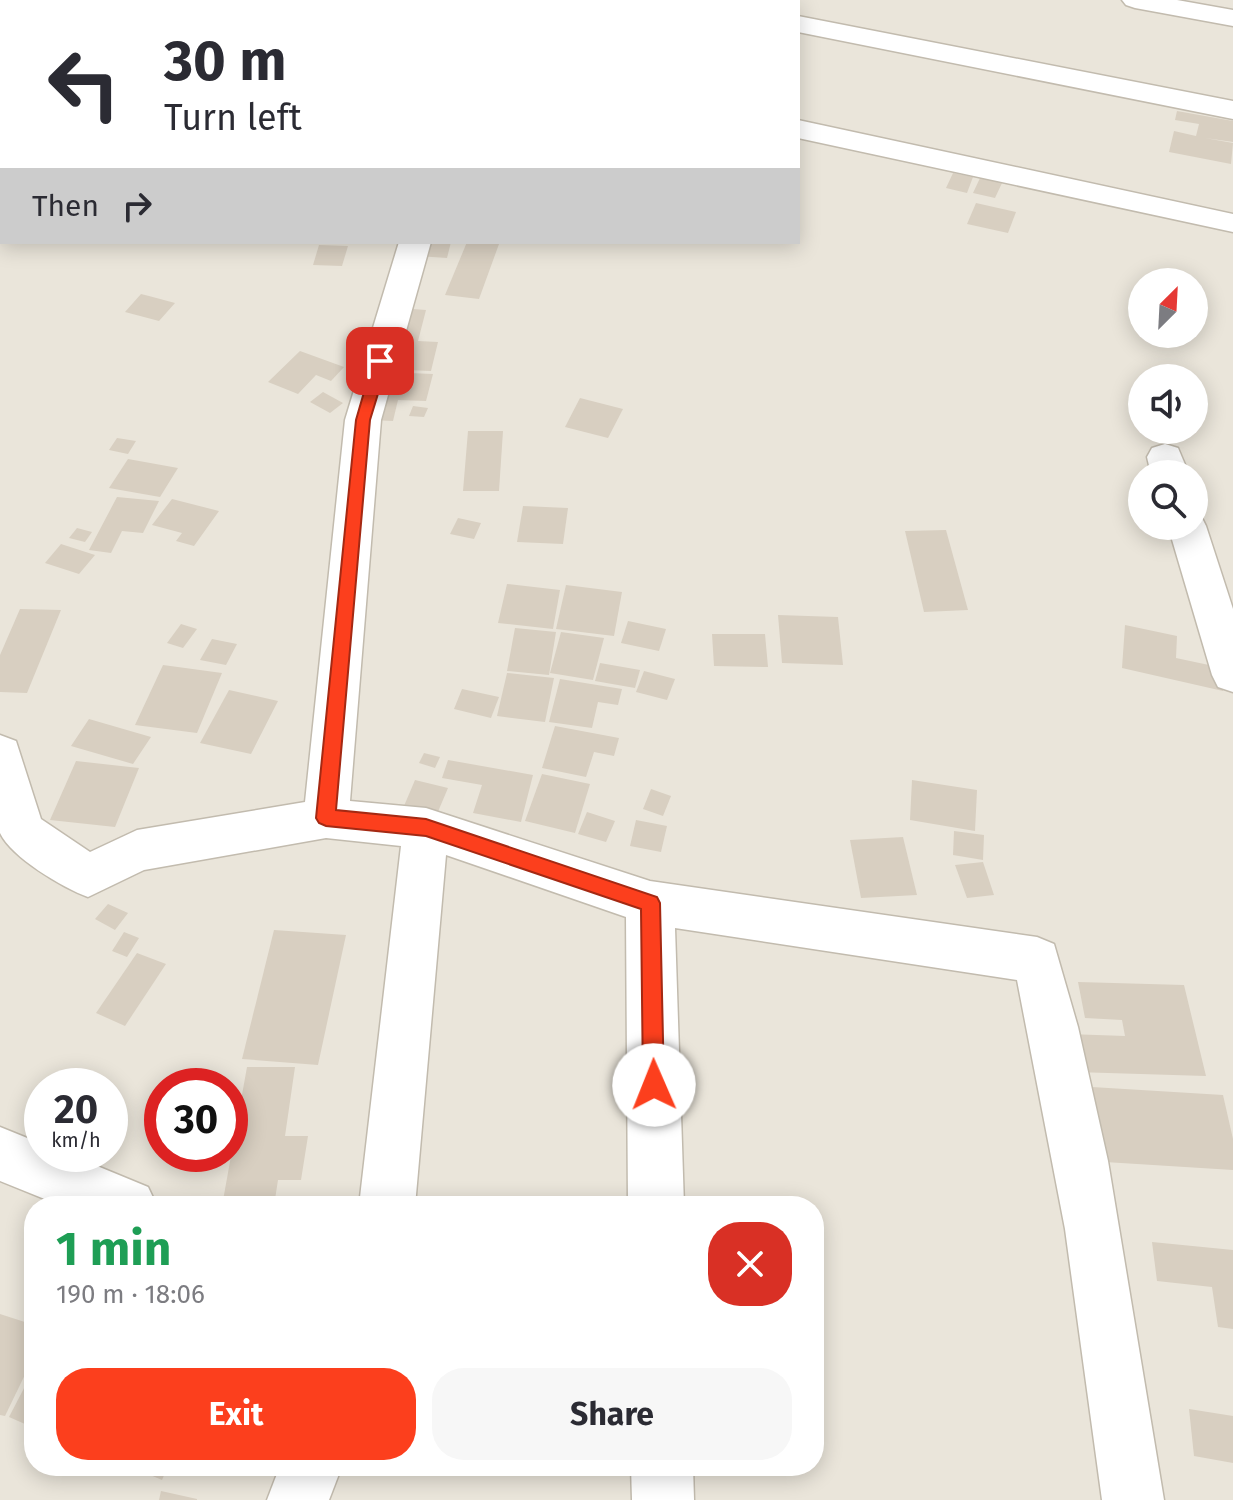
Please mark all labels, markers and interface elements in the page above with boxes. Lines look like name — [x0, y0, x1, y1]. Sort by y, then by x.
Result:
text: 30 m — [164, 28, 286, 95]
icon: left — [32, 32, 136, 136]
text: Turn left — [164, 96, 302, 140]
icon: right — [115, 184, 159, 228]
text: Then — [32, 188, 99, 224]
north arrow — [1128, 268, 1208, 348]
map controls — [1128, 268, 1208, 540]
pin — [346, 327, 414, 395]
icon: arrive — [358, 339, 402, 383]
button: sound — [1128, 364, 1208, 444]
button: search — [1128, 460, 1208, 540]
position arrow — [612, 1043, 696, 1127]
speed limit sign: 30 — [144, 1068, 248, 1172]
text: 20 — [54, 1086, 98, 1134]
text: km/h — [51, 1128, 101, 1152]
text: 1 min — [56, 1220, 171, 1278]
button: close — [708, 1222, 792, 1306]
text: 190 m · 18:06 — [56, 1279, 205, 1310]
button: Exit — [56, 1368, 416, 1460]
button: Share — [432, 1368, 792, 1460]

